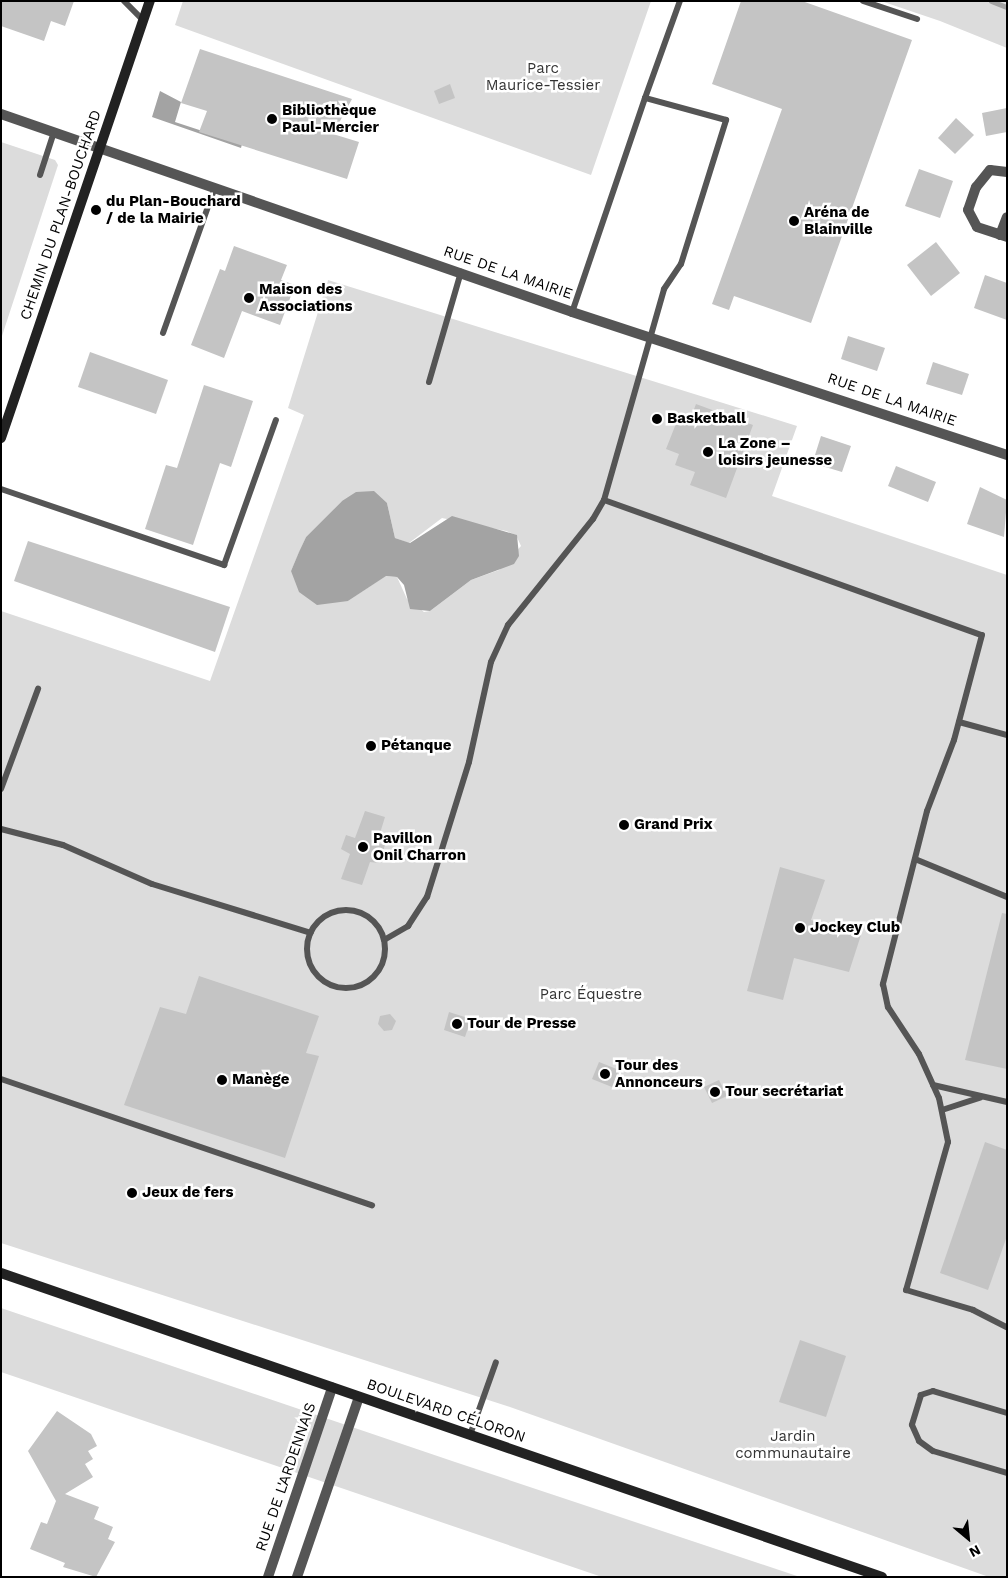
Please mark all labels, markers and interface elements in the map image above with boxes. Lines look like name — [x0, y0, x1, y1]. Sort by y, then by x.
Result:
park label: Parc Maurice-Tessier — [486, 59, 600, 94]
place label: Bibliothèque Paul-Mercier — [282, 101, 379, 136]
street label: CHEMIN DU PLAN-BOUCHARD — [16, 108, 106, 322]
marker: Bibliothèque Paul-Mercier — [266, 113, 278, 125]
place label: du Plan-Bouchard / de la Mairie — [106, 192, 241, 227]
place label: Aréna de Blainville — [804, 203, 873, 238]
marker: du Plan-Bouchard / de la Mairie — [90, 204, 102, 216]
marker: Aréna de Blainville — [788, 215, 800, 227]
street label: RUE DE LA MAIRIE — [441, 242, 575, 304]
place label: Maison des Associations — [259, 280, 353, 315]
marker: Maison des Associations — [243, 292, 255, 304]
street label: RUE DE LA MAIRIE — [825, 369, 959, 431]
place label: Basketball — [667, 410, 746, 428]
marker: Basketball — [651, 413, 663, 425]
place label: La Zone – loisirs jeunesse — [718, 434, 832, 469]
marker: La Zone – loisirs jeunesse — [702, 446, 714, 458]
place label: Pétanque — [381, 737, 451, 755]
marker: Pétanque — [365, 740, 377, 752]
place label: Grand Prix — [634, 816, 713, 834]
marker: Grand Prix — [618, 819, 630, 831]
place label: Pavillon Onil Charron — [373, 829, 466, 864]
marker: Pavillon Onil Charron — [357, 841, 369, 853]
place label: Jockey Club — [810, 919, 901, 937]
marker: Jockey Club — [794, 922, 806, 934]
park label: Parc Équestre — [540, 986, 642, 1004]
place label: Tour de Presse — [467, 1015, 576, 1033]
marker: Tour de Presse — [451, 1018, 463, 1030]
place label: Tour des Annonceurs — [615, 1056, 703, 1091]
marker: Tour des Annonceurs — [599, 1068, 611, 1080]
place label: Manège — [232, 1071, 289, 1089]
marker: Manège — [216, 1074, 228, 1086]
place label: Tour secrétariat — [725, 1083, 844, 1101]
marker: Tour secrétariat — [709, 1086, 721, 1098]
place label: Jeux de fers — [142, 1184, 234, 1202]
marker: Jeux de fers — [126, 1187, 138, 1199]
street label: BOULEVARD CÉLORON — [364, 1375, 528, 1447]
street label: RUE DE L'ARDENNAIS — [252, 1400, 320, 1554]
park label: Jardin communautaire — [735, 1427, 851, 1462]
north arrow — [943, 1513, 993, 1563]
text: N — [967, 1542, 983, 1561]

